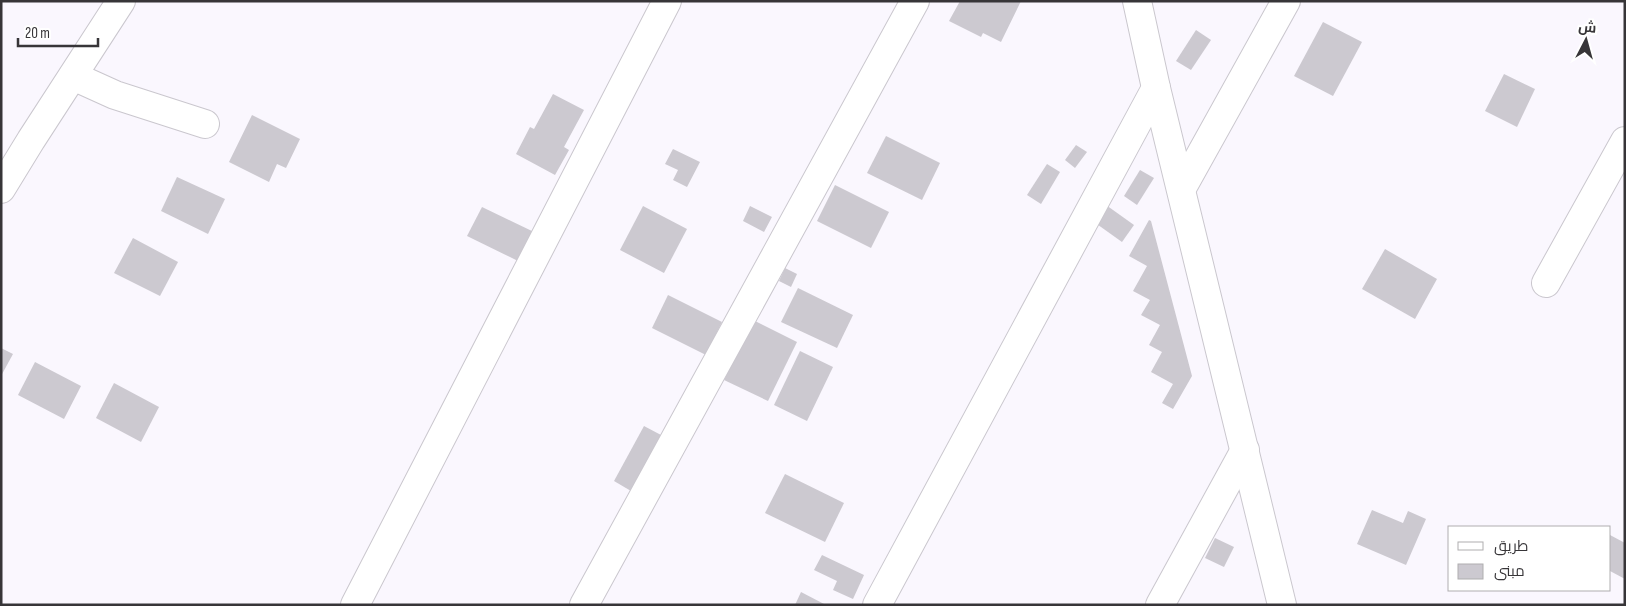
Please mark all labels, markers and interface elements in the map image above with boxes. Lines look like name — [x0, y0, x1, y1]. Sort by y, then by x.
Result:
scale bar — [18, 15, 98, 47]
north arrow — [1561, 15, 1611, 65]
text: ش — [1577, 18, 1597, 37]
text: 20 m — [25, 24, 50, 43]
legend — [1448, 526, 1611, 591]
text: طريق — [1494, 537, 1528, 556]
text: مبنى — [1494, 562, 1525, 581]

